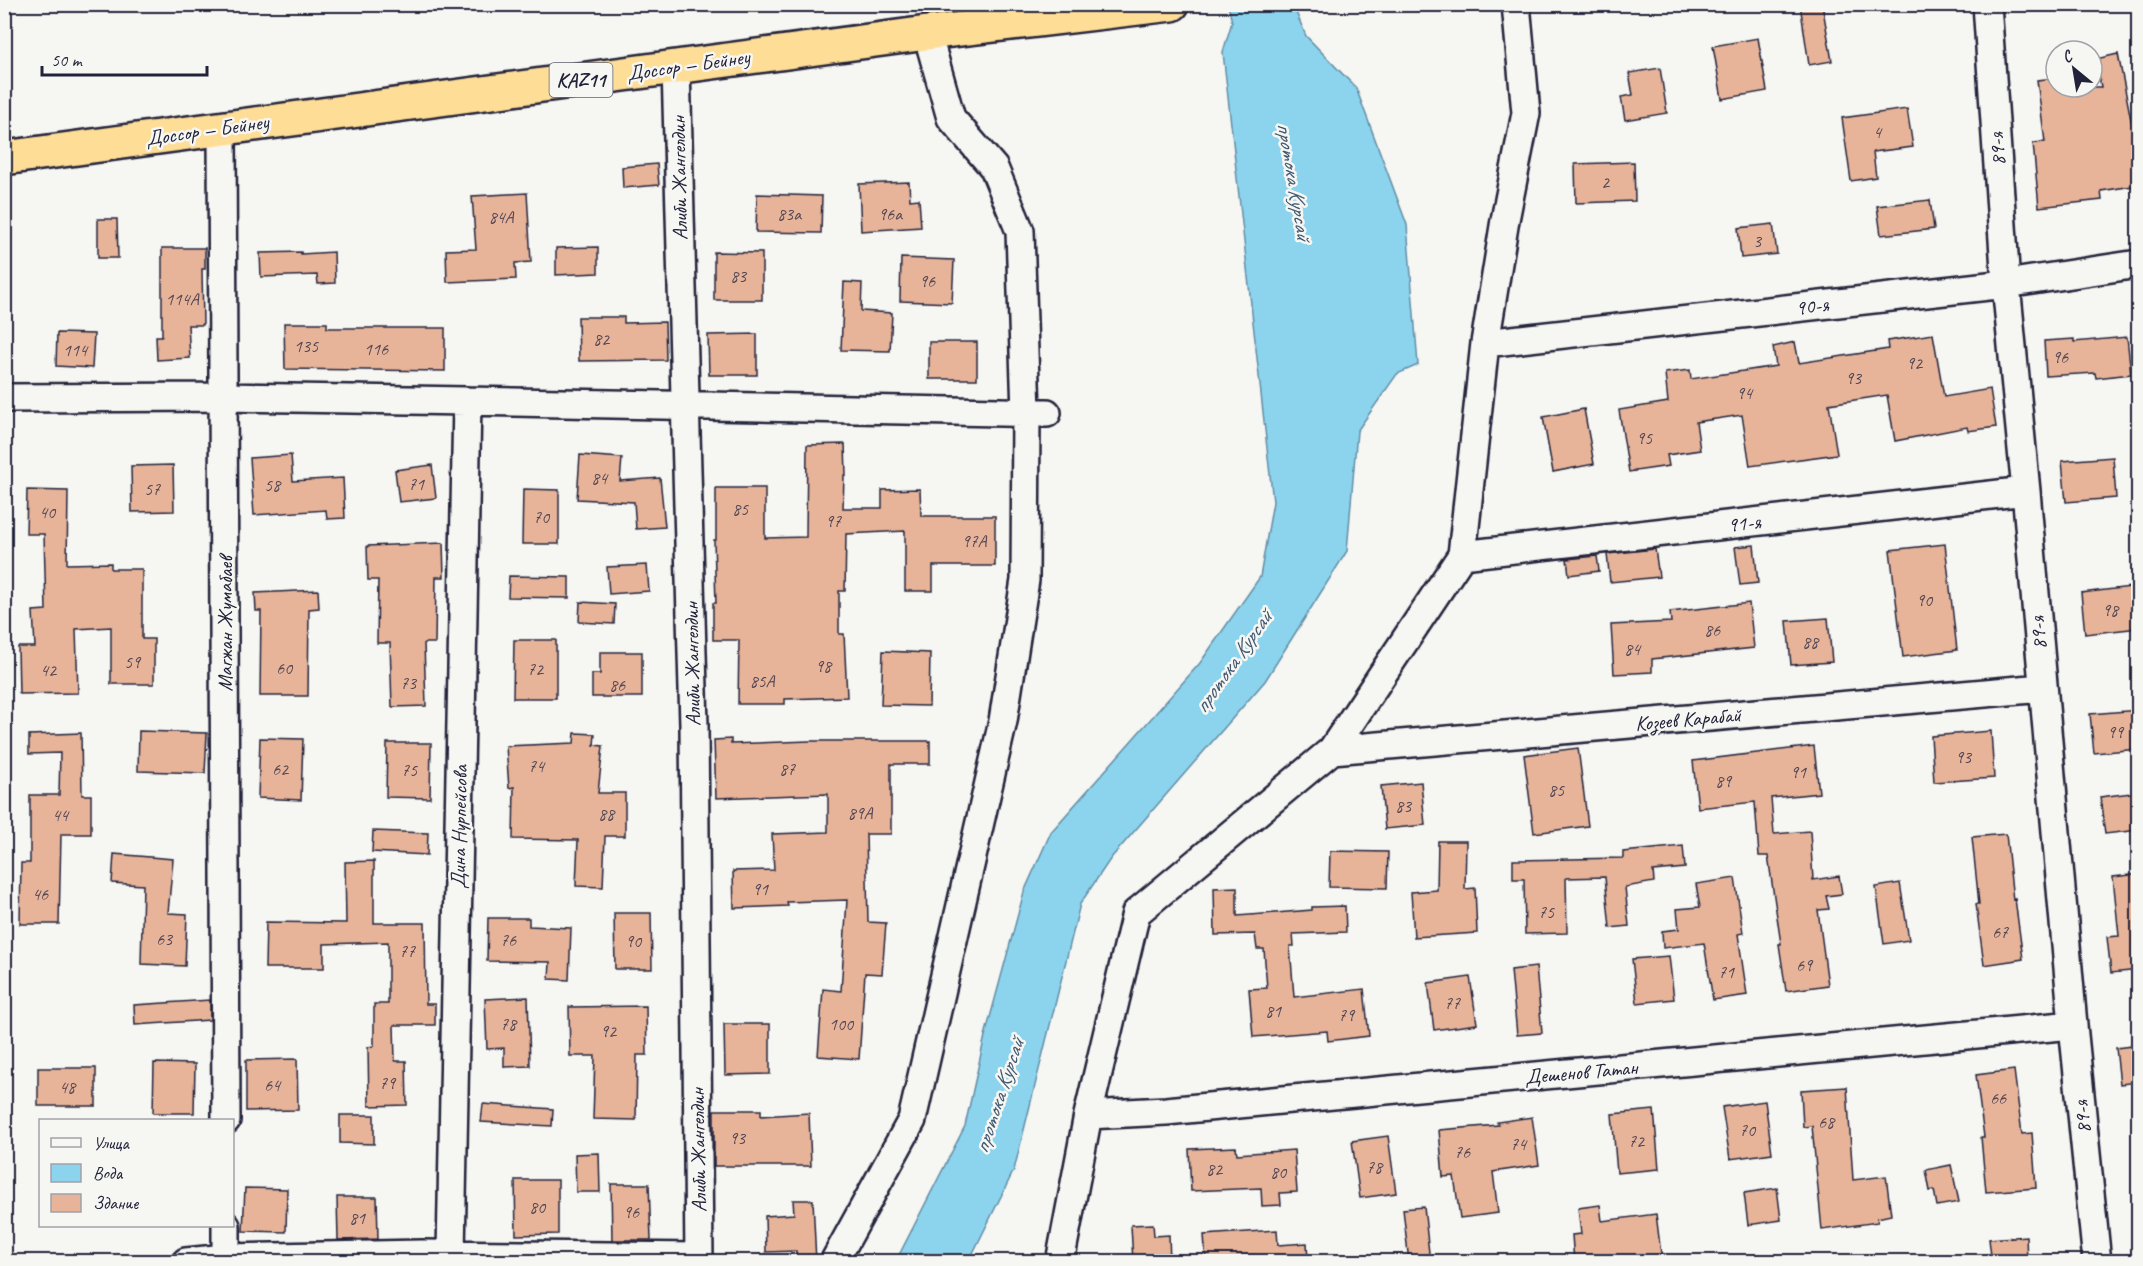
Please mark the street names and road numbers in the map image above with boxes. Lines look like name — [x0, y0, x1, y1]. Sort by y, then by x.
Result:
street label: Доссор — Бейнеу — [625, 43, 753, 86]
road number: KAZ11 — [550, 63, 612, 97]
street label: Доссор — Бейнеу — [144, 108, 272, 151]
street label: Алиби Жангелдин — [665, 114, 693, 240]
street label: 89-я — [1983, 130, 2011, 167]
street label: 90-я — [1794, 291, 1832, 321]
street label: 91-я — [1726, 508, 1763, 538]
street label: Магжан Жумабаев — [212, 552, 238, 692]
street label: Алиби Жангелдин — [678, 600, 706, 726]
street label: 89-я — [2023, 614, 2052, 651]
street label: Козеев Карабай — [1634, 701, 1743, 738]
street label: Дина Нурпейсова — [445, 763, 473, 889]
street label: Дешенов Татан — [1524, 1054, 1640, 1090]
street label: Алиби Жангелдин — [684, 1086, 712, 1212]
street label: 89-я — [2067, 1098, 2097, 1135]

